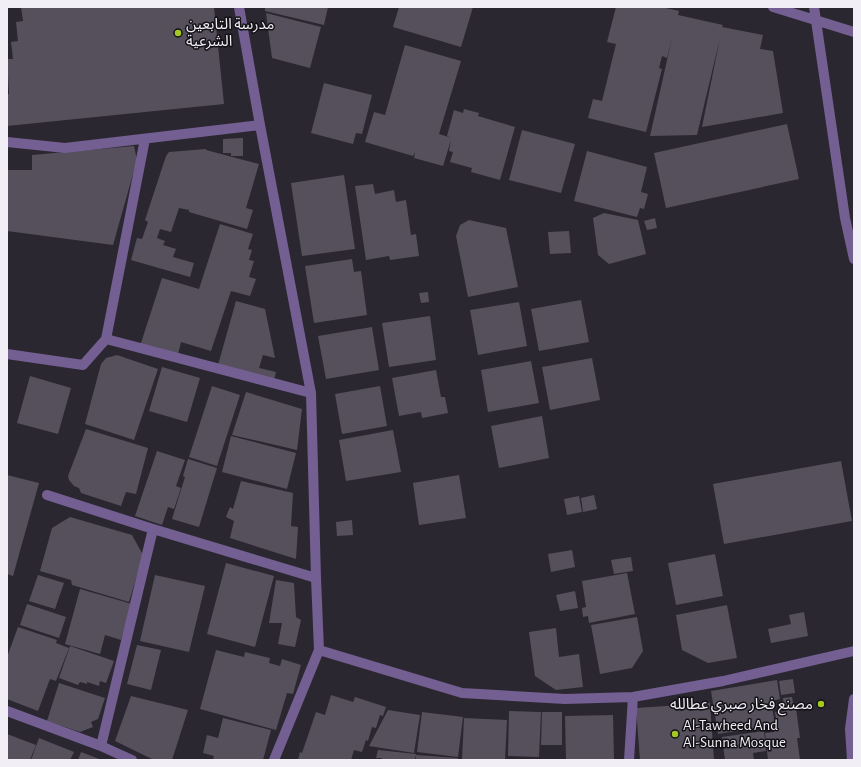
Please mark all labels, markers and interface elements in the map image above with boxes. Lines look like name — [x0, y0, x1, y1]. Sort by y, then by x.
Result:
place label: مدرسة التابعين الشرعية — [186, 17, 274, 50]
marker: مدرسة التابعين الشرعية — [173, 28, 183, 38]
place label: مصنع فخار صبري عطالله — [670, 697, 813, 716]
marker: مصنع فخار صبري عطالله — [816, 699, 826, 709]
place label: Al-Tawheed And Al-Sunna Mosque — [683, 718, 786, 750]
marker: Al-Tawheed And Al-Sunna Mosque — [670, 729, 680, 739]

